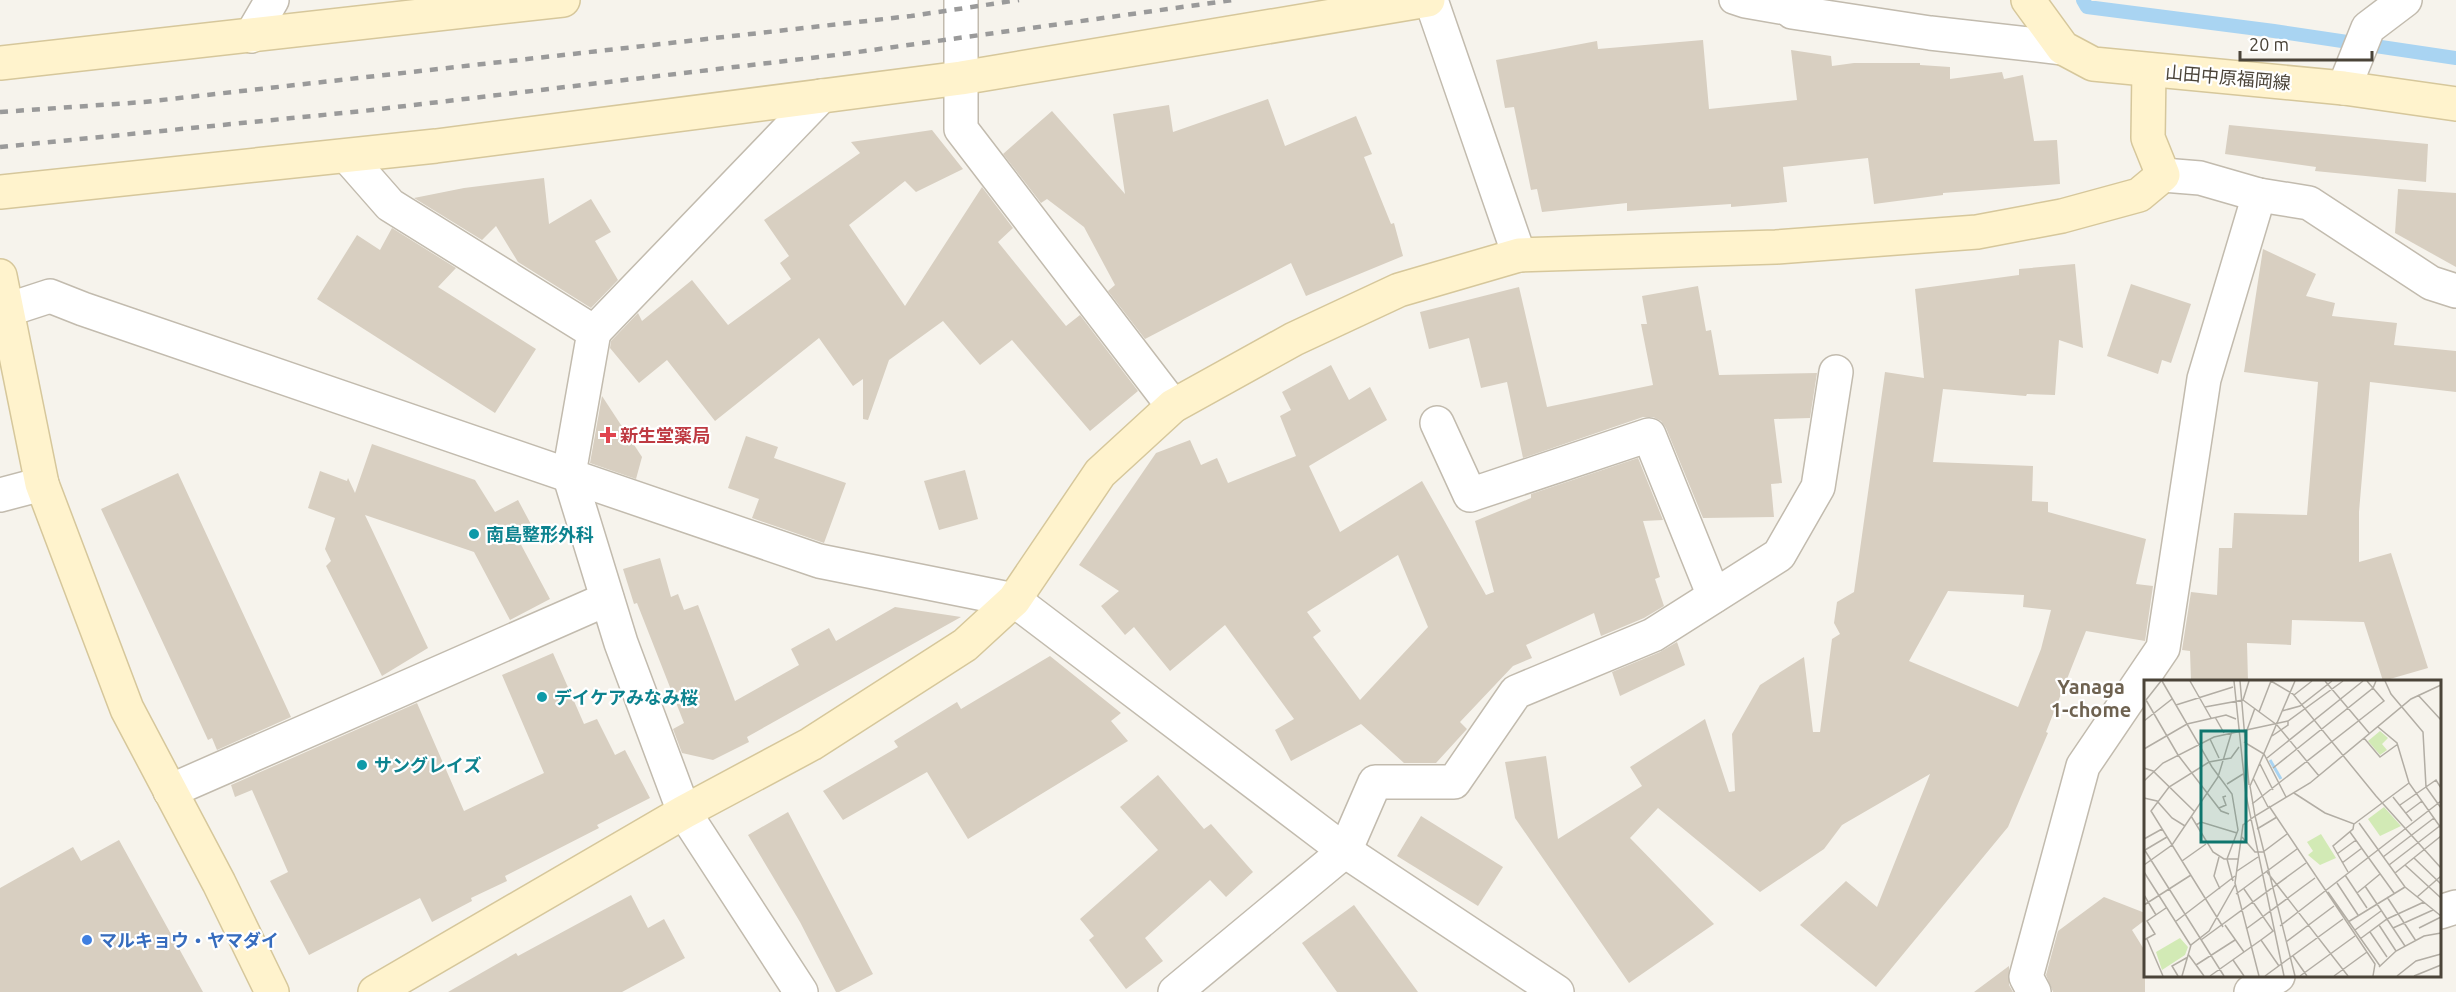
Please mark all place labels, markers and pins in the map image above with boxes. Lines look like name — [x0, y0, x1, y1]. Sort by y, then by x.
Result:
place label: 新生堂薬局 — [620, 425, 710, 445]
marker: 新生堂薬局 — [601, 428, 615, 442]
place label: 南島整形外科 — [486, 524, 594, 544]
marker: 南島整形外科 — [467, 527, 481, 541]
place label: デイケアみなみ桜 — [554, 687, 698, 707]
marker: デイケアみなみ桜 — [535, 690, 549, 704]
place label: サングレイズ — [374, 755, 481, 775]
marker: サングレイズ — [355, 758, 369, 772]
place label: マルキョウ・ヤマダイ — [99, 930, 279, 950]
marker: マルキョウ・ヤマダイ — [80, 933, 94, 947]

